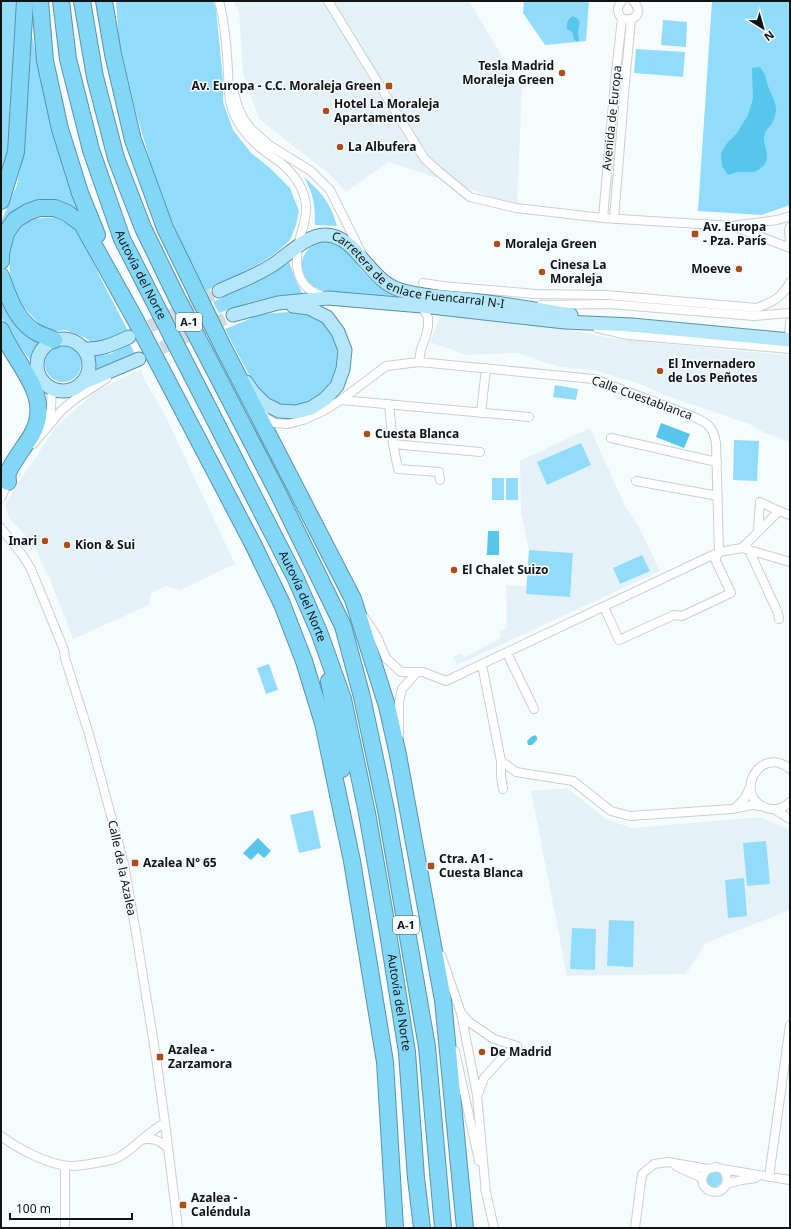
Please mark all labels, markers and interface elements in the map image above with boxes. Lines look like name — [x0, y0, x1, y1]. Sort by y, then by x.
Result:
north arrow — [743, 8, 783, 48]
text: N — [761, 28, 777, 45]
place label: Tesla Madrid Moraleja Green — [462, 57, 554, 88]
street label: Avenida de Europa — [598, 64, 625, 171]
marker: Tesla Madrid Moraleja Green — [557, 68, 567, 78]
place label: Av. Europa - C.C. Moraleja Green — [191, 77, 381, 94]
marker: Av. Europa - C.C. Moraleja Green — [384, 81, 394, 91]
place label: Hotel La Moraleja Apartamentos — [334, 95, 439, 126]
marker: Hotel La Moraleja Apartamentos — [321, 106, 331, 116]
place label: La Albufera — [348, 138, 416, 155]
marker: La Albufera — [335, 142, 345, 152]
place label: Av. Europa - Pza. París — [703, 218, 767, 249]
street label: Carretera de enlace Fuencarral N-I — [330, 227, 506, 312]
street label: Autovía del Norte — [112, 228, 171, 323]
marker: Av. Europa - Pza. París — [690, 229, 700, 239]
place label: Moraleja Green — [505, 235, 597, 252]
marker: Moraleja Green — [492, 239, 502, 249]
place label: Cinesa La Moraleja — [550, 256, 607, 287]
place label: Moeve — [691, 260, 731, 277]
marker: Moeve — [734, 264, 744, 274]
marker: Cinesa La Moraleja — [537, 267, 547, 277]
road number: A-1 — [176, 313, 202, 331]
place label: El Invernadero de Los Peñotes — [668, 355, 758, 386]
marker: El Invernadero de Los Peñotes — [655, 366, 665, 376]
street label: Calle Cuestablanca — [589, 371, 695, 424]
place label: Cuesta Blanca — [375, 425, 459, 442]
marker: Cuesta Blanca — [362, 429, 372, 439]
place label: Inari — [8, 532, 37, 549]
marker: Inari — [40, 536, 50, 546]
place label: Kion & Sui — [75, 536, 135, 553]
marker: Kion & Sui — [62, 540, 72, 550]
street label: Autovía del Norte — [275, 548, 331, 644]
place label: El Chalet Suizo — [462, 561, 549, 578]
marker: El Chalet Suizo — [449, 565, 459, 575]
street label: Calle de la Azalea — [104, 819, 141, 917]
place label: Ctra. A1 - Cuesta Blanca — [439, 850, 523, 881]
place label: Azalea Nº 65 — [143, 854, 217, 871]
marker: Azalea Nº 65 — [130, 858, 140, 868]
marker: Ctra. A1 - Cuesta Blanca — [426, 861, 436, 871]
road number: A-1 — [393, 916, 419, 934]
street label: Autovía del Norte — [383, 952, 416, 1052]
place label: Azalea - Zarzamora — [168, 1041, 232, 1072]
place label: De Madrid — [490, 1043, 552, 1060]
marker: De Madrid — [477, 1047, 487, 1057]
marker: Azalea - Zarzamora — [155, 1052, 165, 1062]
place label: Azalea - Caléndula — [191, 1189, 251, 1220]
scale bar — [10, 1195, 132, 1221]
text: 100 m — [16, 1200, 51, 1217]
marker: Azalea - Caléndula — [178, 1200, 188, 1210]

